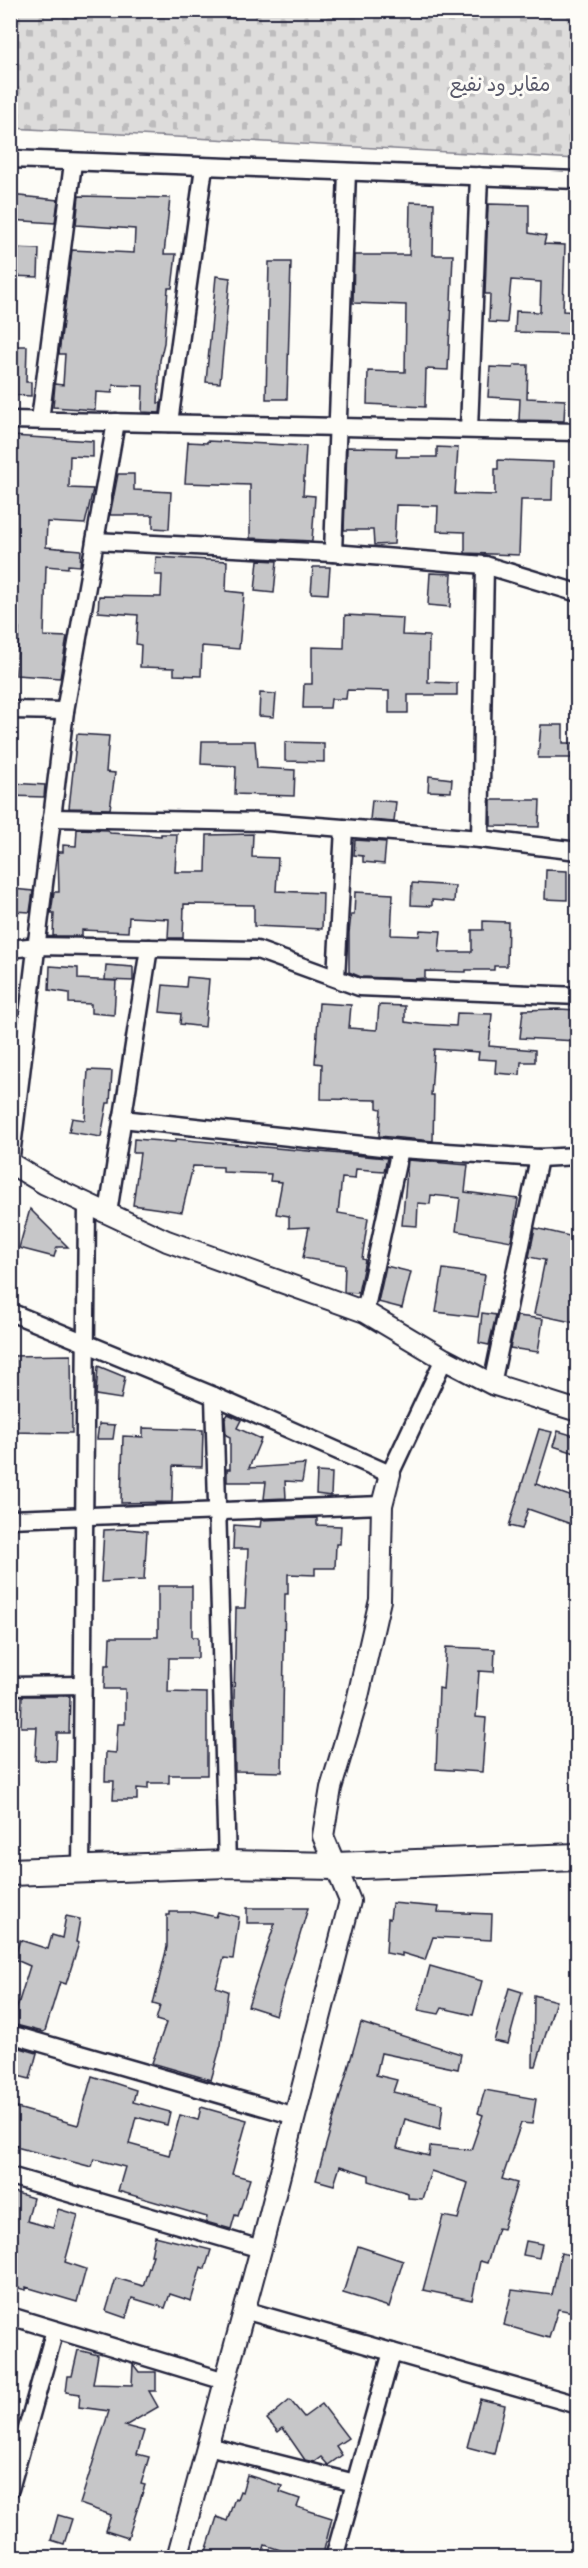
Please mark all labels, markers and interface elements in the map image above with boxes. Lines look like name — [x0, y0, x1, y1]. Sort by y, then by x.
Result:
park label: مقابر ود نفيع — [450, 71, 550, 99]

